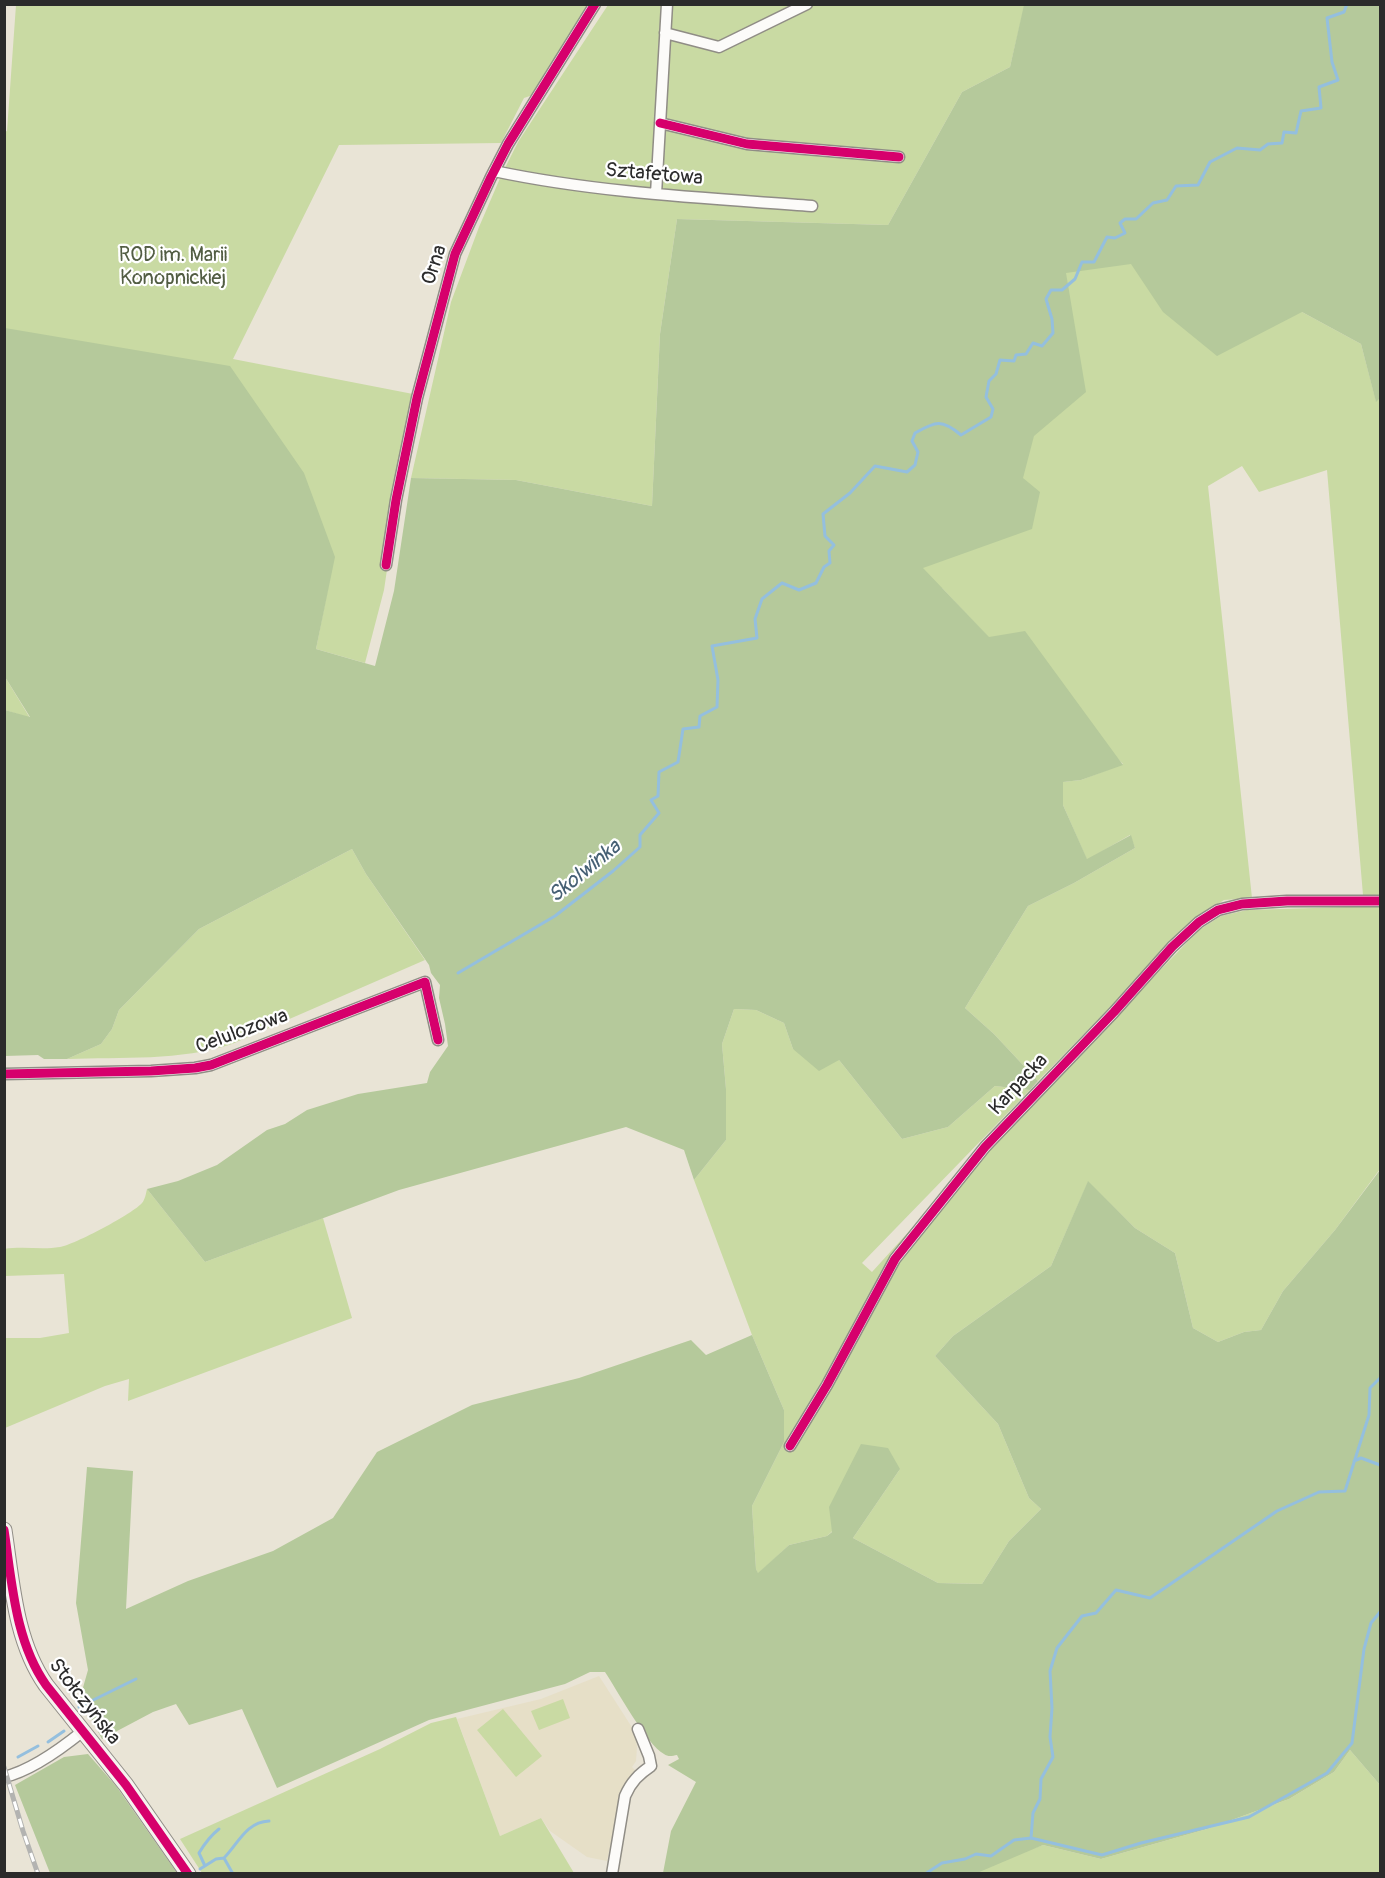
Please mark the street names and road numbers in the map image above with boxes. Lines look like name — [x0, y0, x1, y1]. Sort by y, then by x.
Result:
street label: Sztafetowa — [604, 159, 704, 191]
street label: Orna — [417, 242, 453, 288]
street label: Celulozowa — [193, 1004, 291, 1060]
street label: Karpacka — [985, 1049, 1053, 1121]
street label: Stołczyńska — [43, 1654, 125, 1750]

